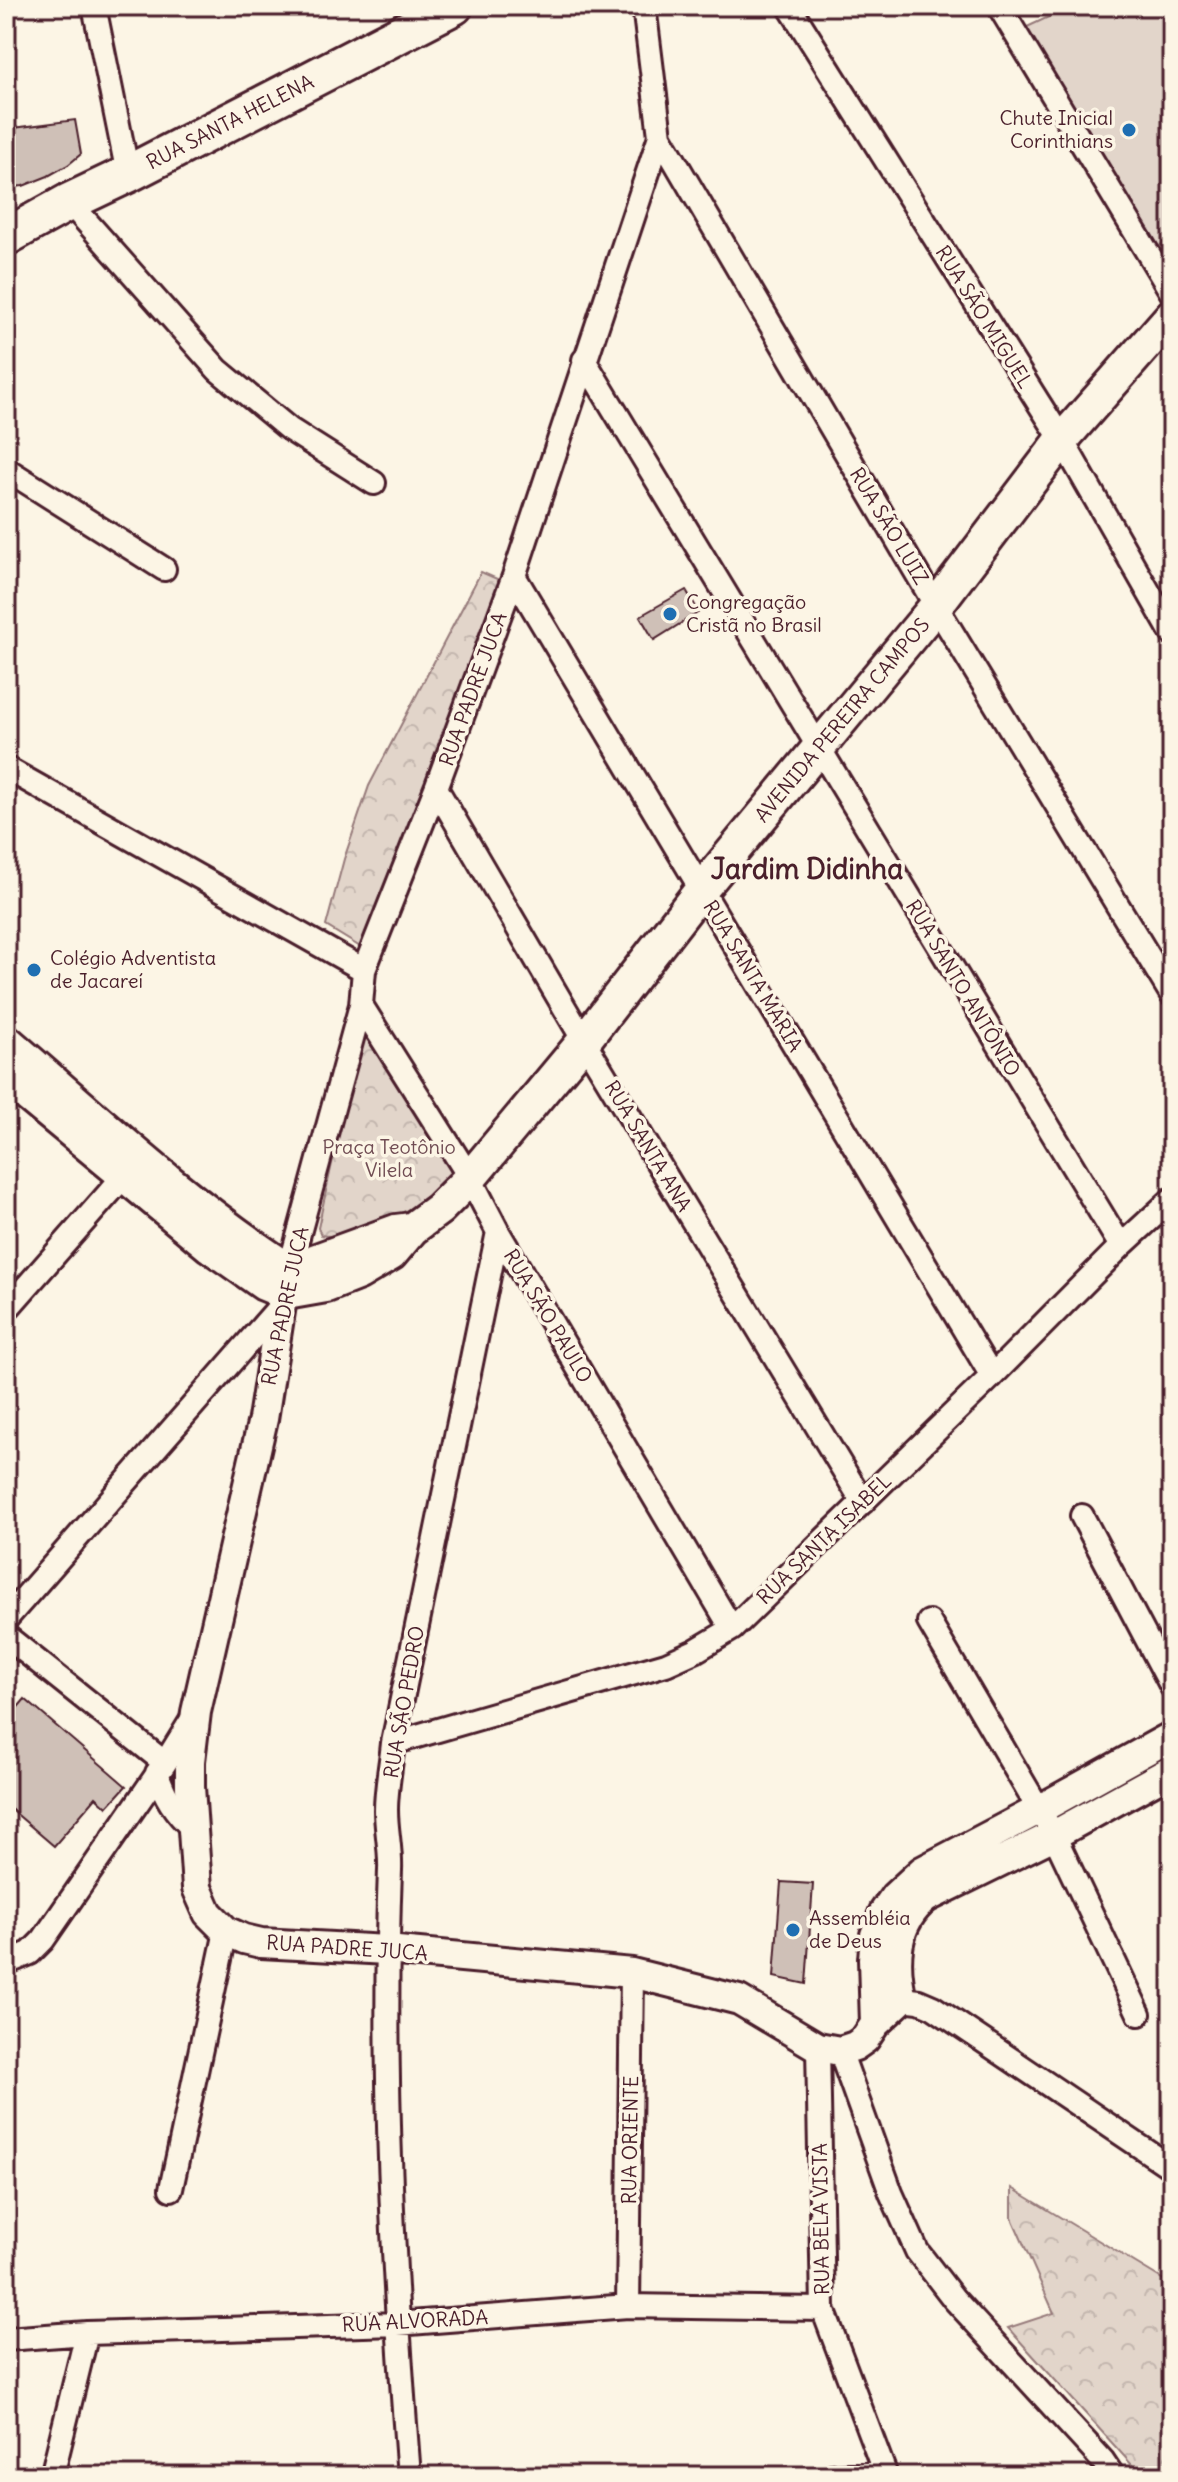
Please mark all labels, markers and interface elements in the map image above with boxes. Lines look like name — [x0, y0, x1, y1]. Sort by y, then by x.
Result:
street label: RUA SANTA HELENA — [142, 68, 318, 175]
place label: Chute Inicial Corinthians — [999, 105, 1113, 153]
marker: Chute Inicial Corinthians — [1120, 121, 1138, 139]
street label: RUA SÃO MIGUEL — [930, 241, 1038, 393]
street label: RUA SÃO LUIZ — [845, 463, 934, 589]
place label: Congregação Cristã no Brasil — [686, 589, 822, 637]
marker: Congregação Cristã no Brasil — [661, 605, 679, 623]
street label: RUA PADRE JUCA — [433, 608, 512, 769]
street label: AVENIDA PEREIRA CAMPOS — [749, 612, 934, 827]
district label: Jardim Didinha — [711, 851, 903, 887]
street label: RUA SANTA MARIA — [698, 895, 809, 1056]
street label: RUA SANTO ANTÔNIO — [901, 895, 1026, 1081]
place label: Colégio Adventista de Jacareí — [50, 945, 216, 993]
marker: Colégio Adventista de Jacareí — [25, 961, 43, 979]
street label: RUA SANTA ANA — [599, 1076, 697, 1216]
park label: Praça Teotônio Vilela — [322, 1134, 456, 1182]
street label: RUA PADRE JUCA — [255, 1224, 314, 1388]
street label: RUA SÃO PAULO — [499, 1244, 598, 1387]
street label: RUA SANTA ISABEL — [751, 1468, 896, 1609]
street label: RUA SÃO PEDRO — [378, 1624, 429, 1780]
place label: Assembléia de Deus — [809, 1905, 911, 1953]
marker: Assembléia de Deus — [784, 1921, 802, 1939]
street label: RUA PADRE JUCA — [265, 1929, 429, 1966]
street label: RUA ORIENTE — [616, 2075, 643, 2205]
street label: RUA BELA VISTA — [807, 2143, 834, 2295]
street label: RUA ALVORADA — [341, 2304, 489, 2337]

